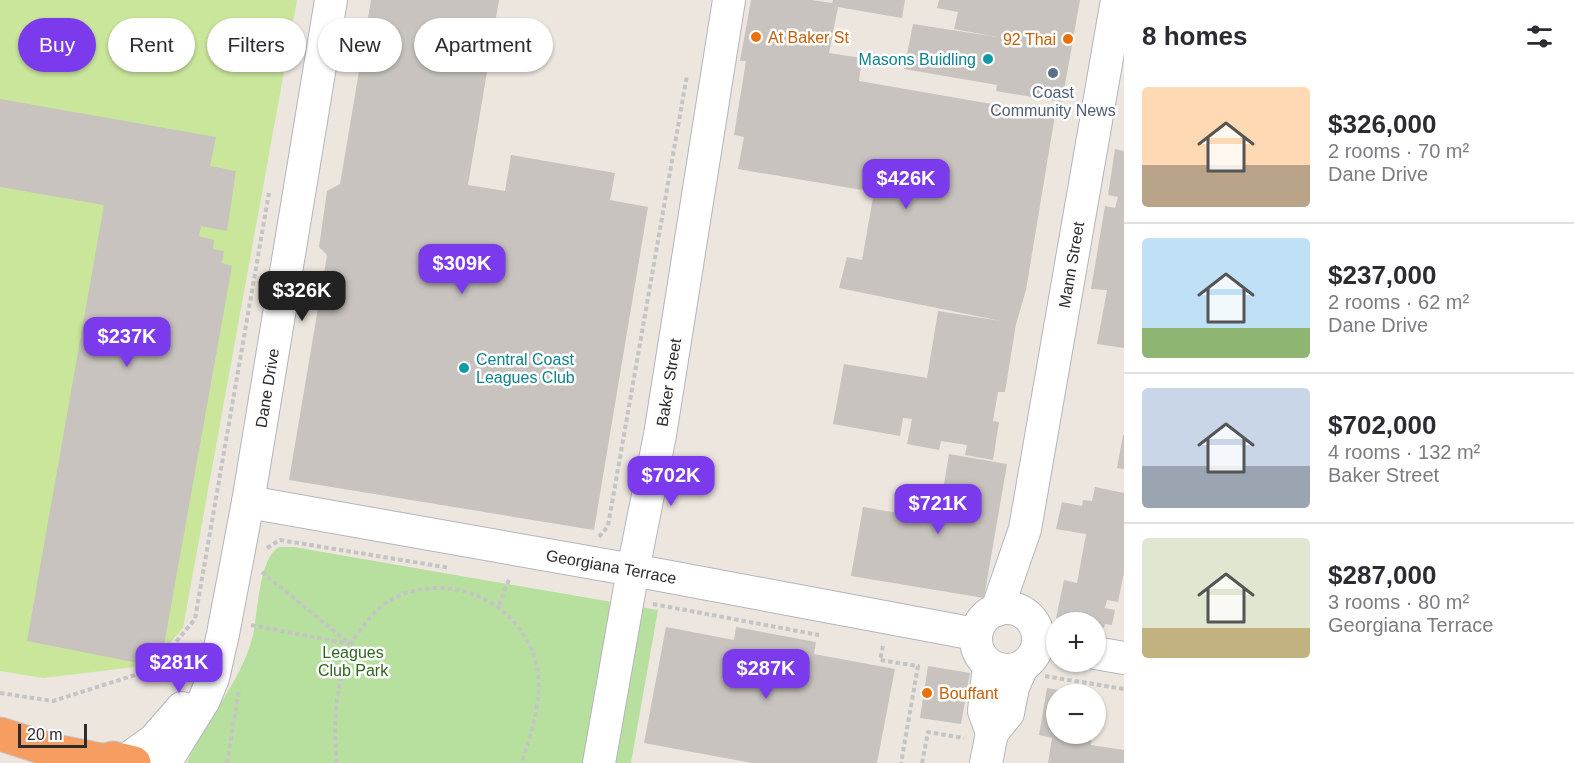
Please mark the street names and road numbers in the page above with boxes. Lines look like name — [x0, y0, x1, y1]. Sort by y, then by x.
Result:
street label: Mann Street — [1056, 220, 1087, 309]
street label: Baker Street — [653, 337, 684, 428]
street label: Dane Drive — [252, 347, 282, 429]
street label: Georgiana Terrace — [545, 547, 678, 587]

